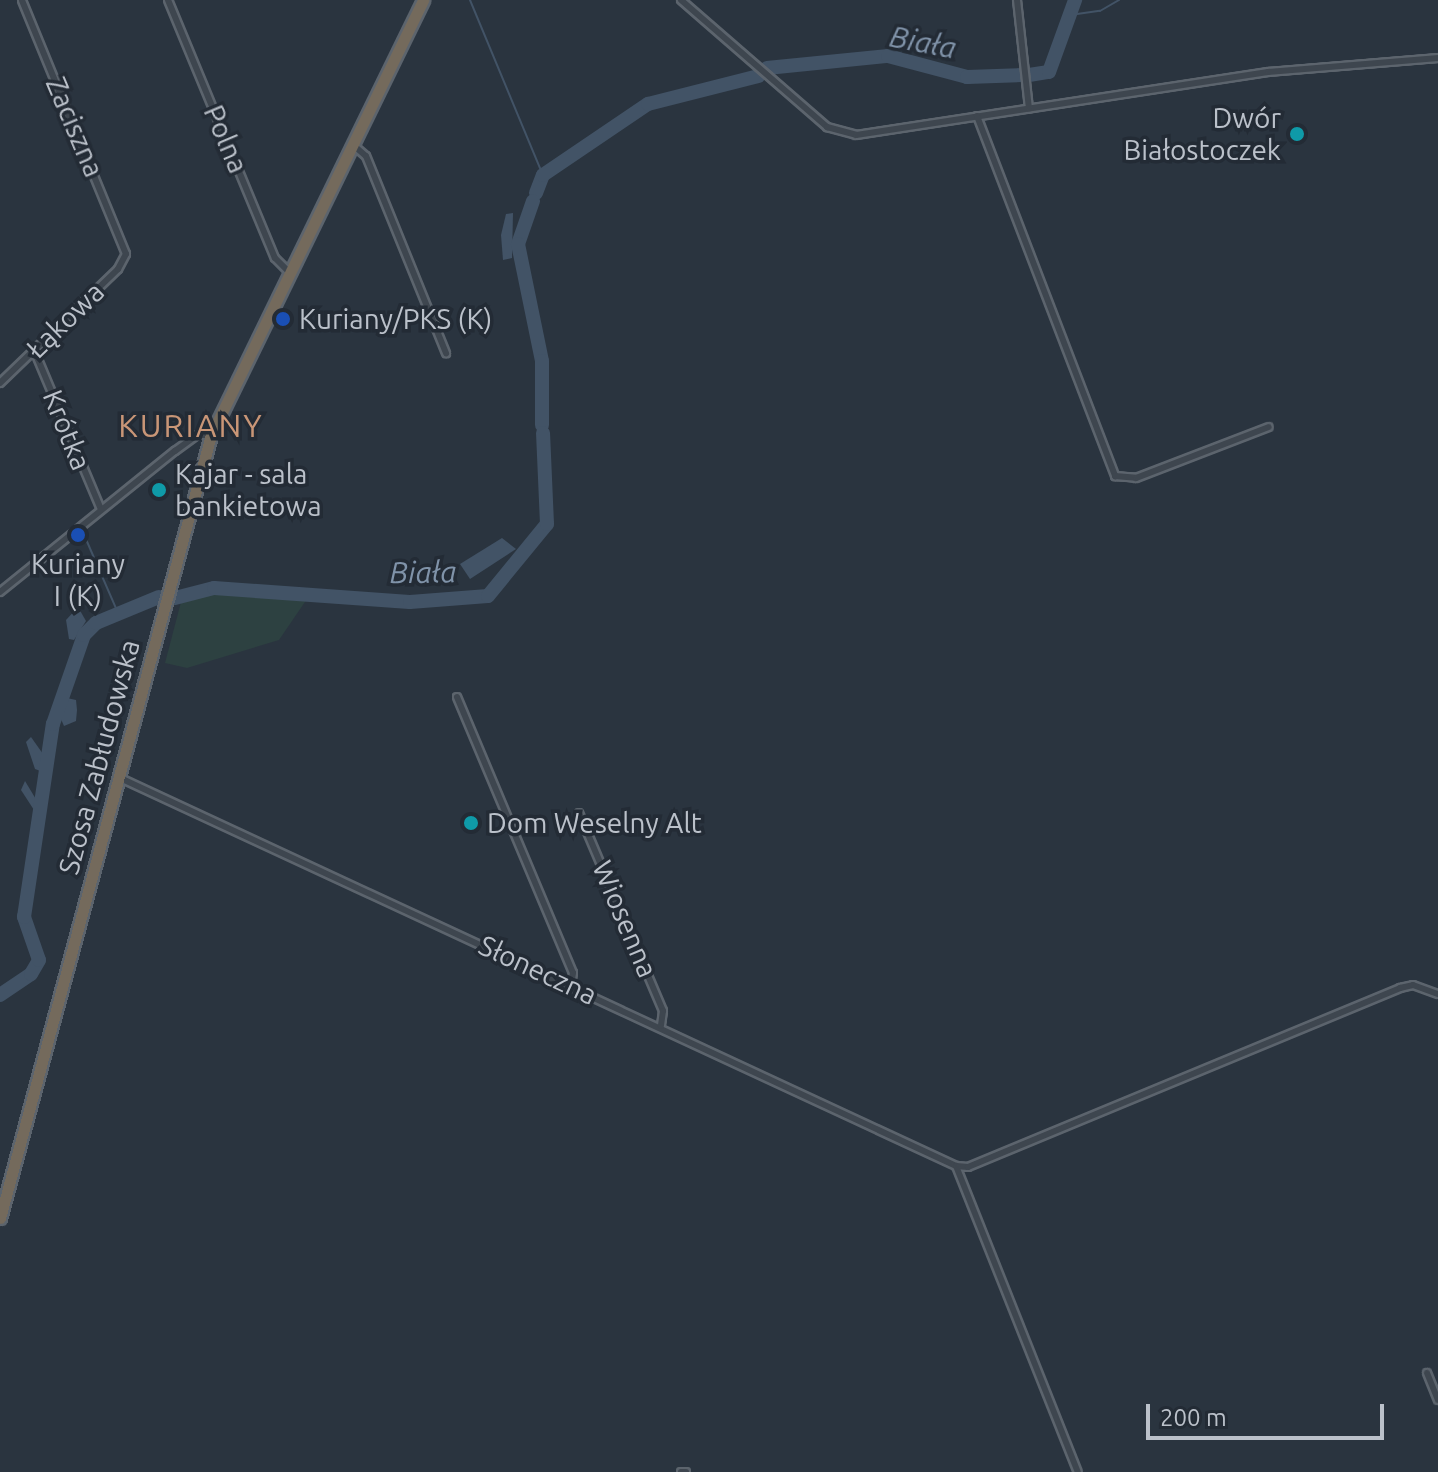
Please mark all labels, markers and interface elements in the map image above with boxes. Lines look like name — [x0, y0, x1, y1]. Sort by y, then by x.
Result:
water label: Biała — [887, 18, 959, 66]
street label: Zaciszna — [39, 72, 111, 182]
street label: Polna — [197, 100, 255, 178]
place label: Dwór Białostoczek — [1123, 101, 1281, 167]
marker: Dwór Białostoczek — [1288, 125, 1306, 143]
street label: Łąkowa — [19, 275, 111, 365]
place label: Kuriany/PKS (K) — [299, 302, 492, 336]
marker: Kuriany/PKS (K) — [274, 310, 292, 328]
street label: Krótka — [36, 385, 98, 475]
district label: KURIANY — [118, 406, 264, 444]
place label: Kajar - sala bankietowa — [175, 457, 322, 523]
marker: Kajar - sala bankietowa — [150, 481, 168, 499]
marker: Kuriany I (K) — [69, 526, 87, 544]
place label: Kuriany I (K) — [31, 547, 125, 613]
water label: Biała — [389, 553, 457, 591]
street label: Szosa Zabłudowska — [51, 636, 147, 878]
place label: Dom Weselny Alt — [487, 806, 702, 840]
marker: Dom Weselny Alt — [462, 814, 480, 832]
street label: Wiosenna — [585, 856, 665, 982]
street label: Słoneczna — [474, 928, 602, 1012]
scale bar — [1150, 1388, 1388, 1438]
text: 200 m — [1160, 1404, 1227, 1431]

